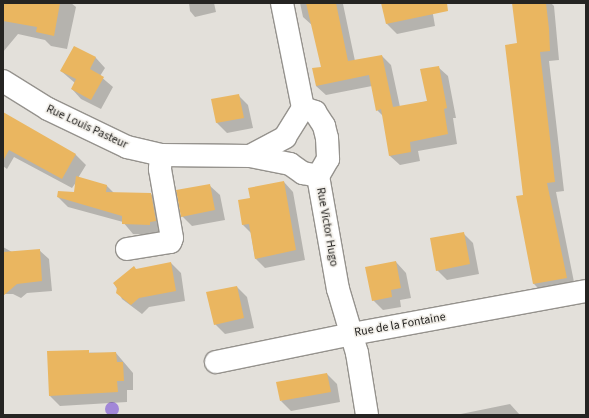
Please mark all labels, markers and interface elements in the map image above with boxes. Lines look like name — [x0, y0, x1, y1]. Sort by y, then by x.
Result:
street label: Rue Louis Pasteur — [44, 102, 130, 152]
street label: Rue Victor Hugo — [313, 186, 341, 268]
street label: Rue de la Fontaine — [353, 310, 447, 340]

